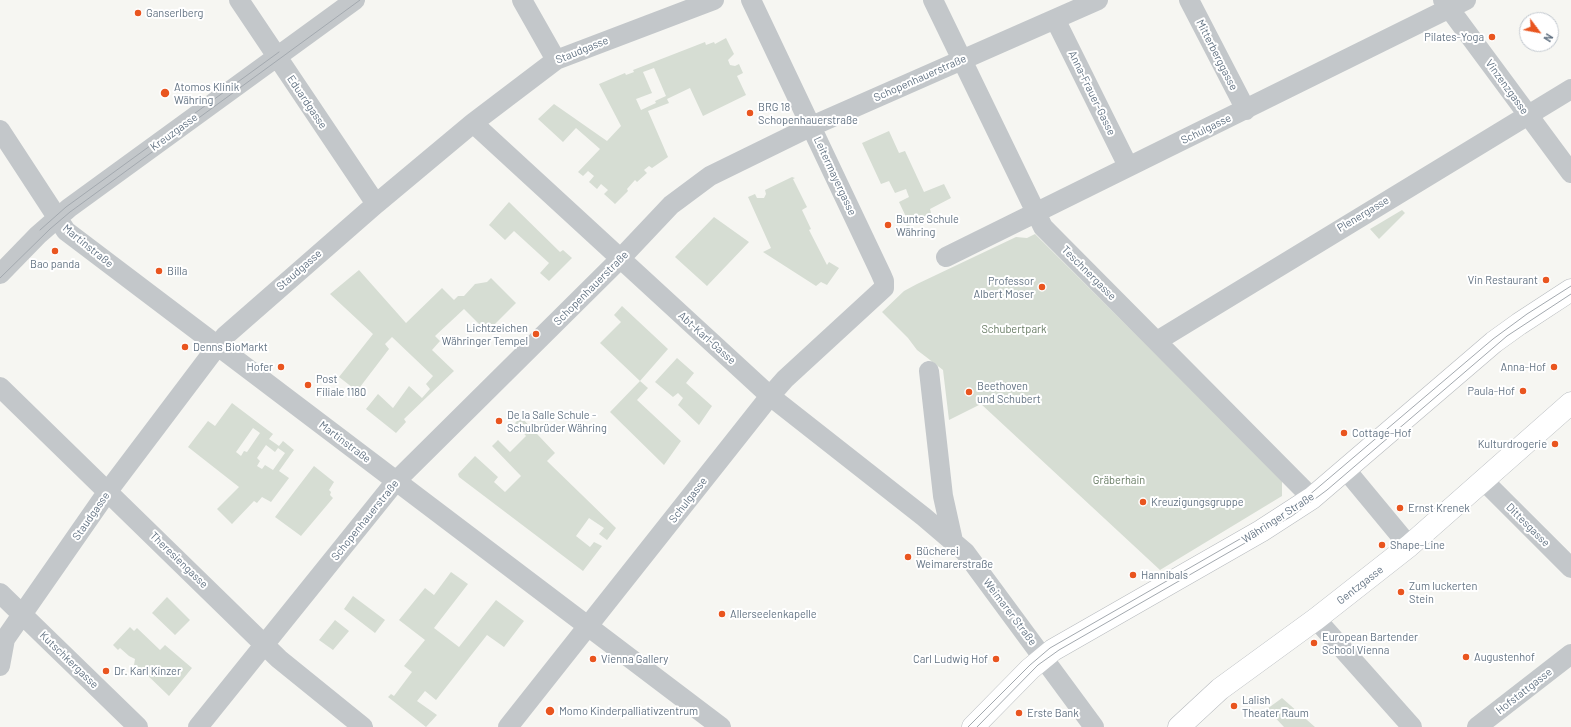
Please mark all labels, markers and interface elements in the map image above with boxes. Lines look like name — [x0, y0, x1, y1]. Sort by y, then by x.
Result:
place label: Ganserlberg — [146, 6, 203, 20]
marker: Ganserlberg — [133, 8, 143, 18]
north arrow — [1519, 12, 1559, 52]
street label: Mitterberggasse — [1193, 17, 1241, 93]
place label: Pilates-Yoga — [1424, 30, 1484, 44]
marker: Pilates-Yoga — [1487, 32, 1497, 42]
text: N — [1541, 32, 1556, 45]
street label: Staudgasse — [554, 33, 610, 67]
street label: Anna-Frauer-Gasse — [1066, 48, 1118, 138]
street label: Schopenhauerstraße — [872, 52, 968, 104]
street label: Vinzenzgasse — [1483, 57, 1531, 117]
street label: Eduardgasse — [284, 73, 330, 131]
place label: Atomos Klinik Währing — [174, 80, 239, 106]
marker: Atomos Klinik Währing — [159, 87, 171, 99]
place label: BRG 18 Schopenhauerstraße — [758, 100, 858, 126]
marker: BRG 18 Schopenhauerstraße — [745, 108, 755, 118]
street label: Kreuzgasse — [148, 110, 200, 154]
street label: Schulgasse — [1179, 111, 1233, 147]
street label: Leitermayergasse — [811, 134, 859, 218]
street label: Plenergasse — [1335, 193, 1391, 235]
place label: Bunte Schule Währing — [896, 212, 959, 238]
marker: Bunte Schule Währing — [883, 220, 893, 230]
street label: Martinstraße — [60, 222, 116, 270]
street label: Teschnergasse — [1059, 243, 1119, 303]
marker: Bao panda — [50, 246, 60, 256]
street label: Staudgasse — [274, 247, 324, 293]
street label: Schopenhauerstraße — [551, 248, 631, 328]
place label: Bao panda — [30, 257, 80, 271]
place label: Billa — [167, 264, 187, 278]
marker: Billa — [154, 266, 164, 276]
place label: Vin Restaurant — [1468, 273, 1538, 287]
place label: Professor Albert Moser — [974, 274, 1034, 300]
marker: Vin Restaurant — [1541, 275, 1551, 285]
marker: Professor Albert Moser — [1037, 282, 1047, 292]
street label: Abt-Karl-Gasse — [676, 309, 738, 367]
place label: Lichtzeichen Währinger Tempel — [442, 321, 528, 347]
park label: Schubertpark — [981, 322, 1047, 336]
marker: Lichtzeichen Währinger Tempel — [531, 329, 541, 339]
place label: Denns BioMarkt — [193, 340, 268, 354]
marker: Denns BioMarkt — [180, 342, 190, 352]
place label: Hofer — [247, 360, 273, 374]
place label: Anna-Hof — [1500, 360, 1546, 374]
marker: Hofer — [276, 362, 286, 372]
marker: Anna-Hof — [1549, 362, 1559, 372]
place label: Post Filiale 1180 — [316, 372, 366, 398]
place label: Beethoven und Schubert — [977, 379, 1041, 405]
marker: Post Filiale 1180 — [303, 380, 313, 390]
place label: Paula-Hof — [1467, 384, 1515, 398]
marker: Paula-Hof — [1518, 386, 1528, 396]
marker: Beethoven und Schubert — [964, 387, 974, 397]
place label: De la Salle Schule - Schulbrüder Währing — [507, 408, 607, 434]
marker: De la Salle Schule - Schulbrüder Währing — [494, 416, 504, 426]
street label: Martinstraße — [317, 418, 373, 466]
place label: Cottage-Hof — [1352, 426, 1411, 440]
marker: Cottage-Hof — [1339, 428, 1349, 438]
place label: Kulturdrogerie — [1478, 437, 1547, 451]
marker: Kulturdrogerie — [1550, 439, 1560, 449]
park label: Gräberhain — [1093, 473, 1145, 487]
street label: Schulgasse — [666, 475, 710, 525]
street label: Schopenhauerstraße — [328, 477, 402, 563]
street label: Staudgasse — [70, 489, 112, 543]
street label: Währinger Straße — [1239, 490, 1317, 546]
place label: Kreuzigungsgruppe — [1151, 495, 1244, 509]
marker: Kreuzigungsgruppe — [1138, 497, 1148, 507]
street label: Dittesgasse — [1503, 500, 1553, 550]
place label: Ernst Krenek — [1408, 501, 1470, 515]
marker: Ernst Krenek — [1395, 503, 1405, 513]
street label: Theresiengasse — [147, 529, 211, 591]
place label: Shape-Line — [1390, 538, 1445, 552]
marker: Shape-Line — [1377, 540, 1387, 550]
place label: Bücherei Weimarerstraße — [916, 544, 993, 570]
marker: Bücherei Weimarerstraße — [903, 552, 913, 562]
street label: Gentzgasse — [1334, 563, 1386, 607]
place label: Hannibals — [1141, 568, 1188, 582]
marker: Hannibals — [1128, 570, 1138, 580]
street label: Weimarer Straße — [980, 576, 1040, 648]
place label: Zum luckerten Stein — [1409, 579, 1477, 605]
marker: Zum luckerten Stein — [1396, 587, 1406, 597]
place label: Allerseelenkapelle — [730, 607, 817, 621]
marker: Allerseelenkapelle — [717, 609, 727, 619]
street label: Kutschkergasse — [37, 629, 101, 691]
place label: European Bartender School Vienna — [1322, 630, 1418, 656]
marker: European Bartender School Vienna — [1309, 638, 1319, 648]
place label: Augustenhof — [1474, 650, 1535, 664]
place label: Vienna Gallery — [601, 652, 668, 666]
place label: Carl Ludwig Hof — [913, 652, 988, 666]
marker: Augustenhof — [1461, 652, 1471, 662]
marker: Vienna Gallery — [588, 654, 598, 664]
marker: Carl Ludwig Hof — [991, 654, 1001, 664]
place label: Dr. Karl Kinzer — [114, 664, 181, 678]
street label: Hofstattgasse — [1493, 665, 1555, 717]
marker: Dr. Karl Kinzer — [101, 666, 111, 676]
place label: Lalish Theater Raum — [1242, 693, 1309, 719]
marker: Lalish Theater Raum — [1229, 701, 1239, 711]
place label: Momo Kinderpalliativzentrum — [559, 704, 698, 718]
marker: Momo Kinderpalliativzentrum — [544, 705, 556, 717]
place label: Erste Bank — [1027, 706, 1079, 720]
marker: Erste Bank — [1014, 708, 1024, 718]

